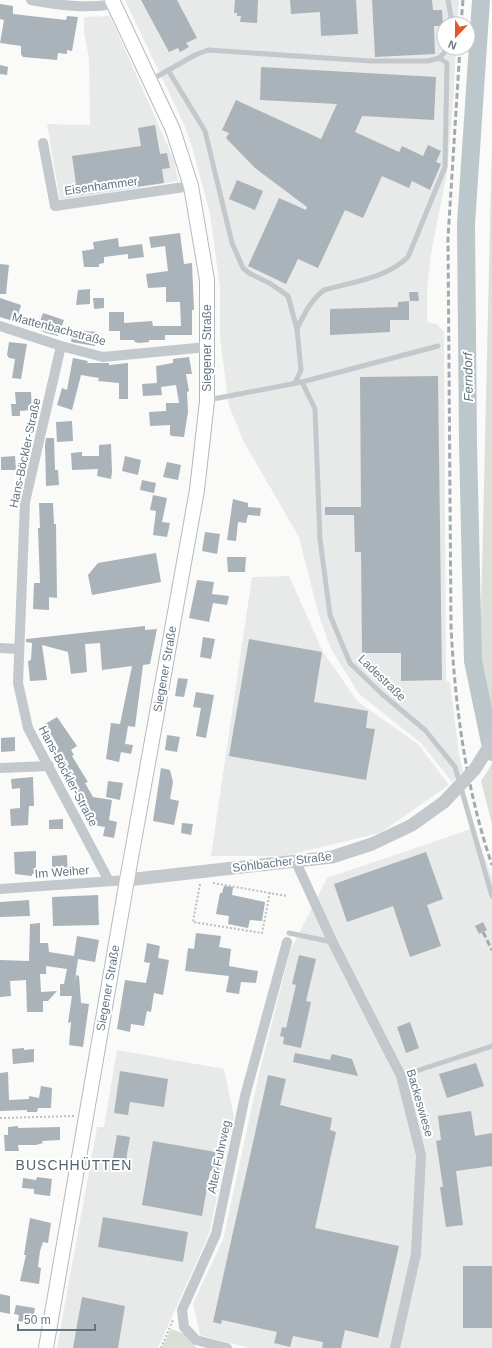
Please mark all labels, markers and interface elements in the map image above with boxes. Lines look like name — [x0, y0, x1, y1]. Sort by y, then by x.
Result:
north arrow — [436, 16, 476, 56]
text: N — [446, 38, 458, 52]
street label: Eisenhammer — [63, 174, 139, 198]
street label: Siegener Straße — [200, 304, 214, 392]
street label: Mattenbachstraße — [10, 310, 108, 348]
water label: Ferndorf — [460, 351, 476, 402]
street label: Hans-Böckler-Straße — [7, 396, 44, 509]
street label: Siegener Straße — [151, 624, 180, 713]
street label: Ladestraße — [355, 652, 409, 704]
street label: Hans-Böckler-Straße — [36, 723, 101, 829]
street label: Sohlbacher Straße — [231, 849, 333, 875]
street label: Im Weiher — [34, 863, 90, 881]
street label: Siegener Straße — [94, 943, 123, 1032]
street label: Backeswiese — [404, 1067, 436, 1139]
street label: Alter Fuhrweg — [204, 1119, 234, 1195]
district label: BUSCHHÜTTEN — [16, 1156, 132, 1173]
scale bar — [18, 1306, 95, 1332]
text: 50 m — [24, 1313, 51, 1327]

